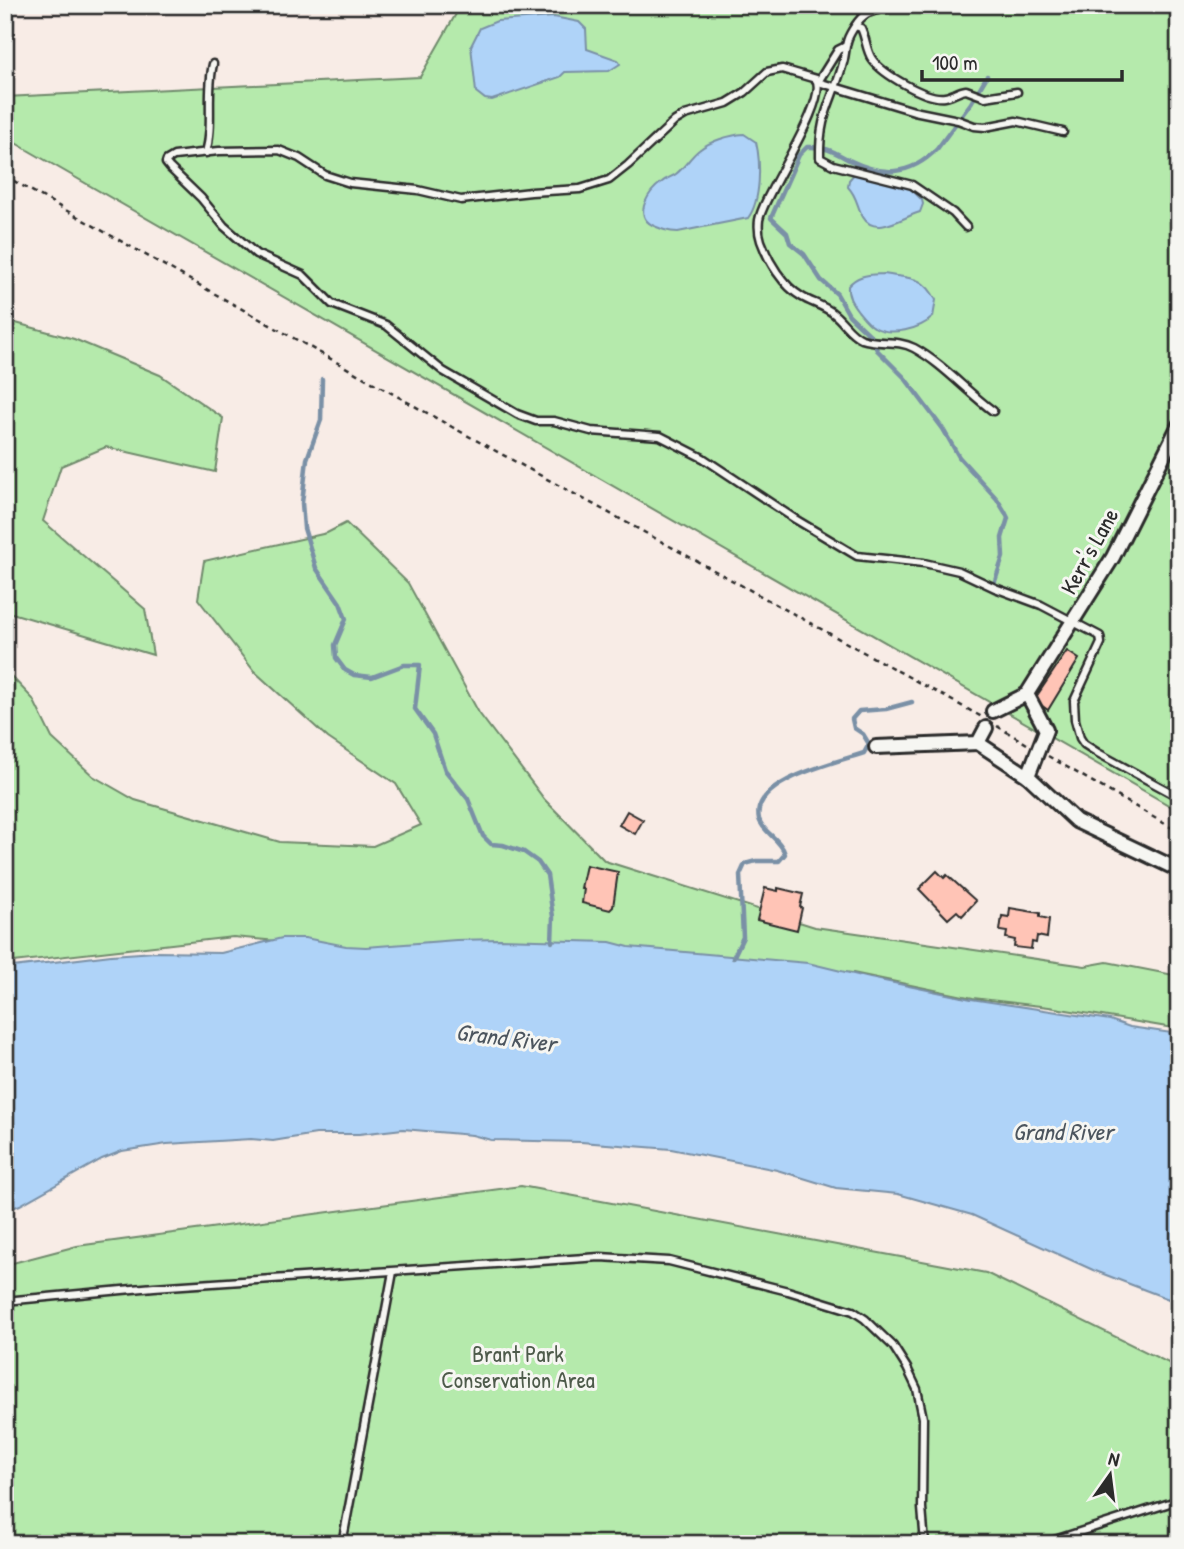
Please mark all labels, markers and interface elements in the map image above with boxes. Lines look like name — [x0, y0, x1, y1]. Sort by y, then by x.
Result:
scale bar — [922, 38, 1121, 82]
text: 100 m — [932, 48, 978, 77]
street label: Kerr's Lane — [1053, 502, 1125, 600]
water label: Grand River — [454, 1015, 561, 1059]
water label: Grand River — [1013, 1115, 1116, 1147]
park label: Brant Park Conservation Area — [441, 1338, 595, 1395]
north arrow — [1076, 1440, 1146, 1510]
text: N — [1106, 1445, 1122, 1472]

